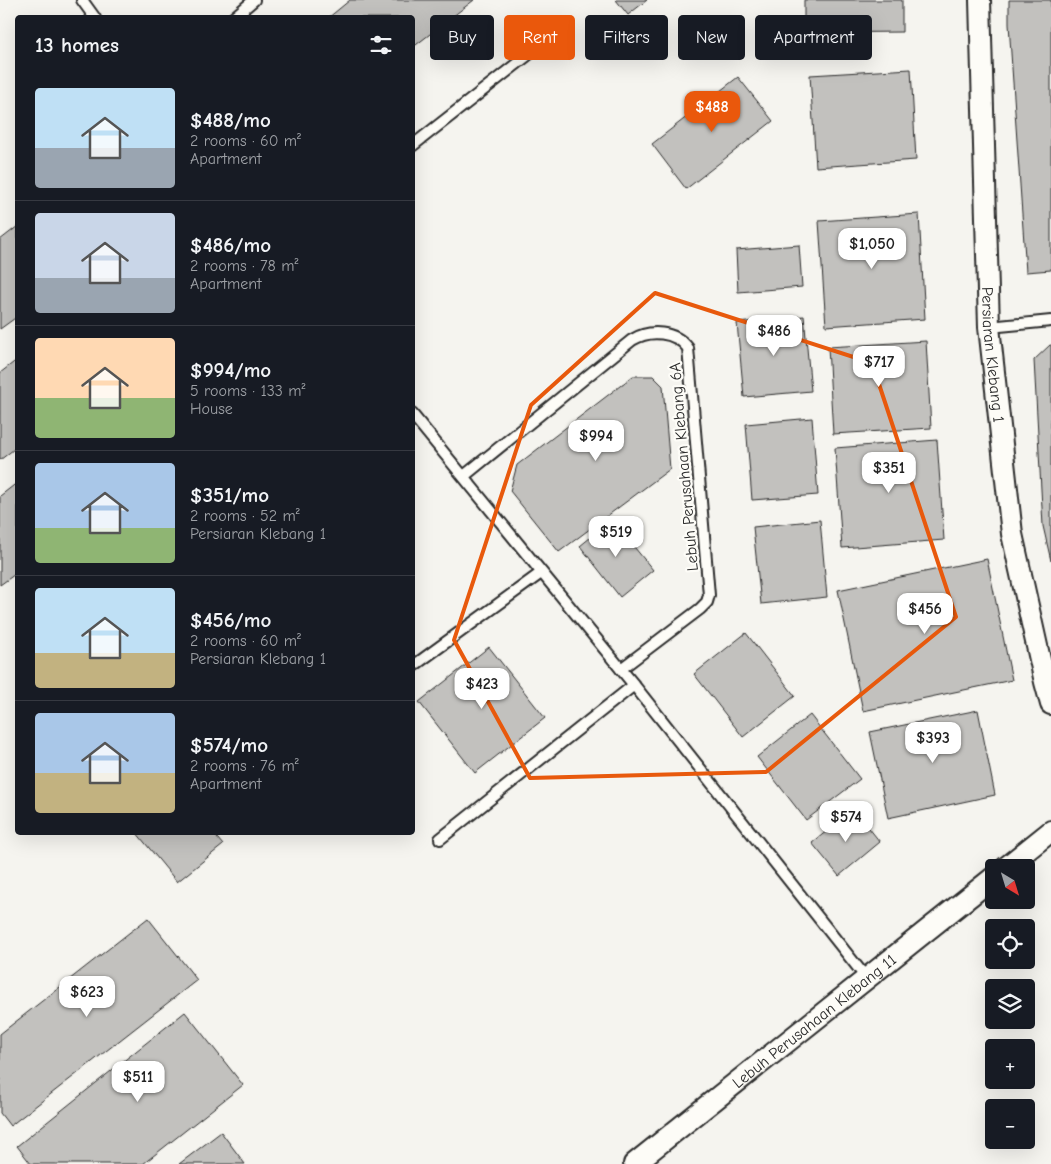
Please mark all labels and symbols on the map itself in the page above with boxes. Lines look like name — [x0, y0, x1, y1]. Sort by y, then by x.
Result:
pin: $488 — [682, 90, 742, 133]
pin: $1,050 — [831, 228, 913, 270]
street label: Persiaran Klebang 1 — [978, 287, 1008, 423]
pin: $486 — [744, 314, 804, 357]
pin: $717 — [849, 346, 909, 388]
street label: Lebuh Perusahaan Klebang 6A — [666, 362, 702, 572]
pin: $994 — [566, 420, 626, 462]
pin: $351 — [859, 452, 919, 494]
pin: $519 — [586, 516, 646, 558]
pin: $456 — [895, 592, 955, 635]
pin: $423 — [452, 668, 512, 710]
pin: $393 — [903, 722, 963, 764]
pin: $574 — [816, 800, 876, 843]
north arrow — [985, 859, 1035, 909]
street label: Lebuh Perusahaan Klebang 11 — [729, 951, 900, 1092]
pin: $623 — [57, 976, 117, 1018]
pin: $511 — [108, 1060, 168, 1103]

